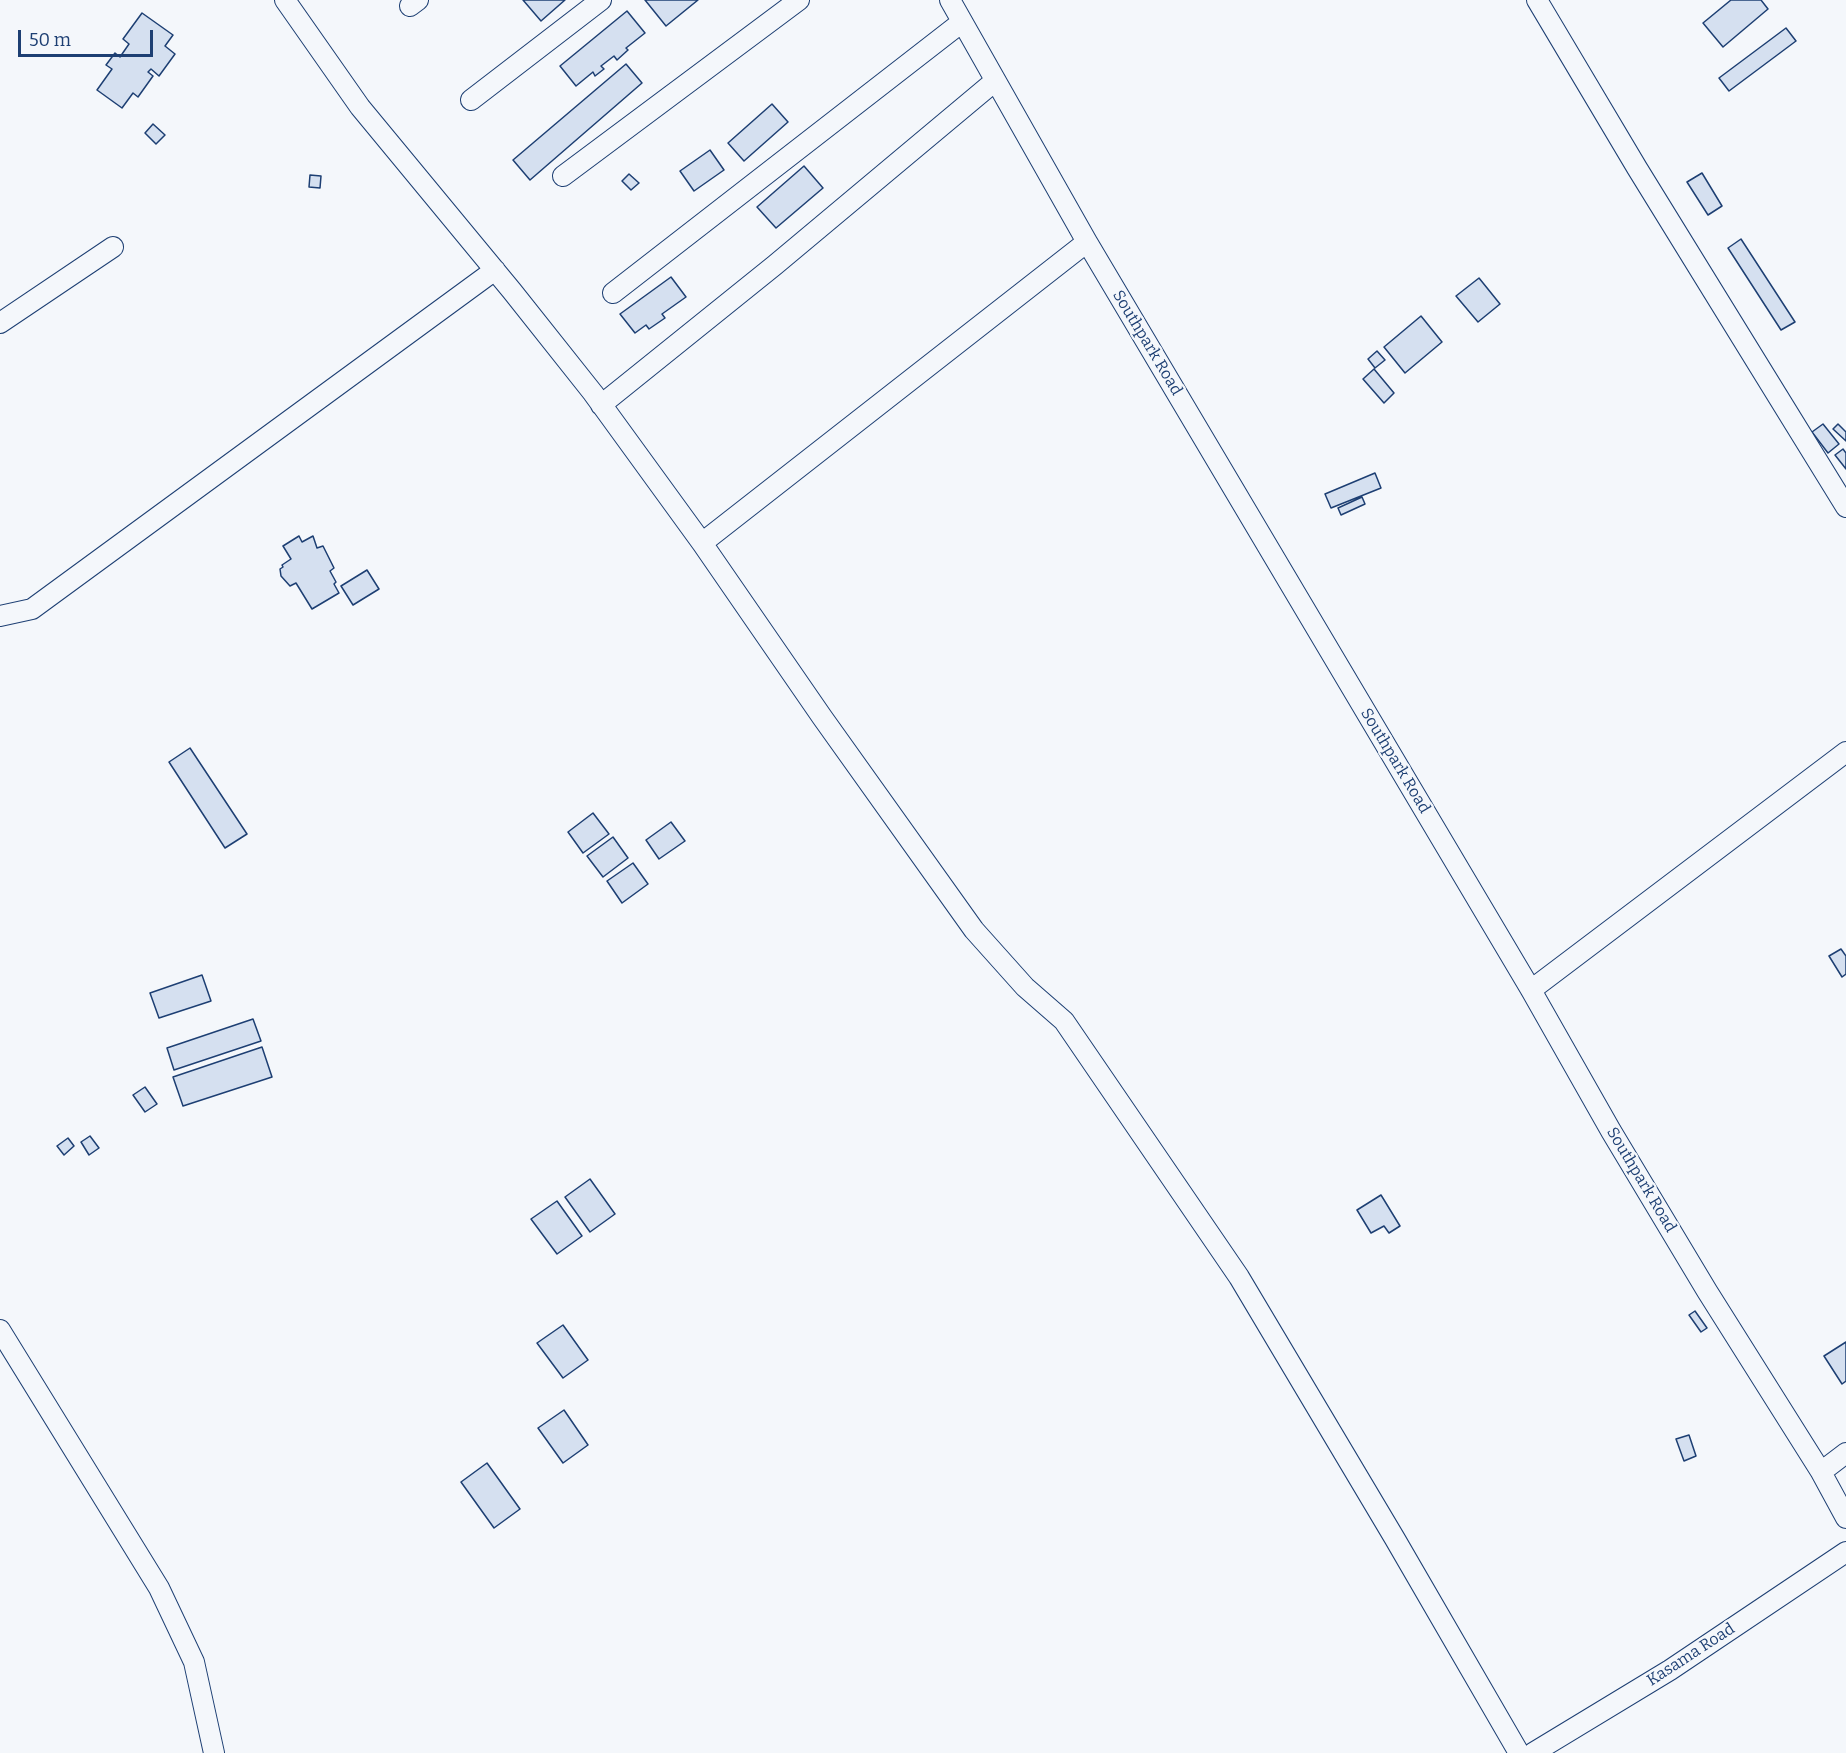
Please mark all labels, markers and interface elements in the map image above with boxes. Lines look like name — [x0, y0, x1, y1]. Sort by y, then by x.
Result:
scale bar — [21, 18, 156, 56]
text: 50 m — [29, 29, 71, 51]
street label: Southpark Road — [1108, 287, 1186, 399]
street label: Southpark Road — [1356, 705, 1434, 817]
street label: Southpark Road — [1602, 1124, 1680, 1236]
street label: Kasama Road — [1644, 1620, 1738, 1690]

